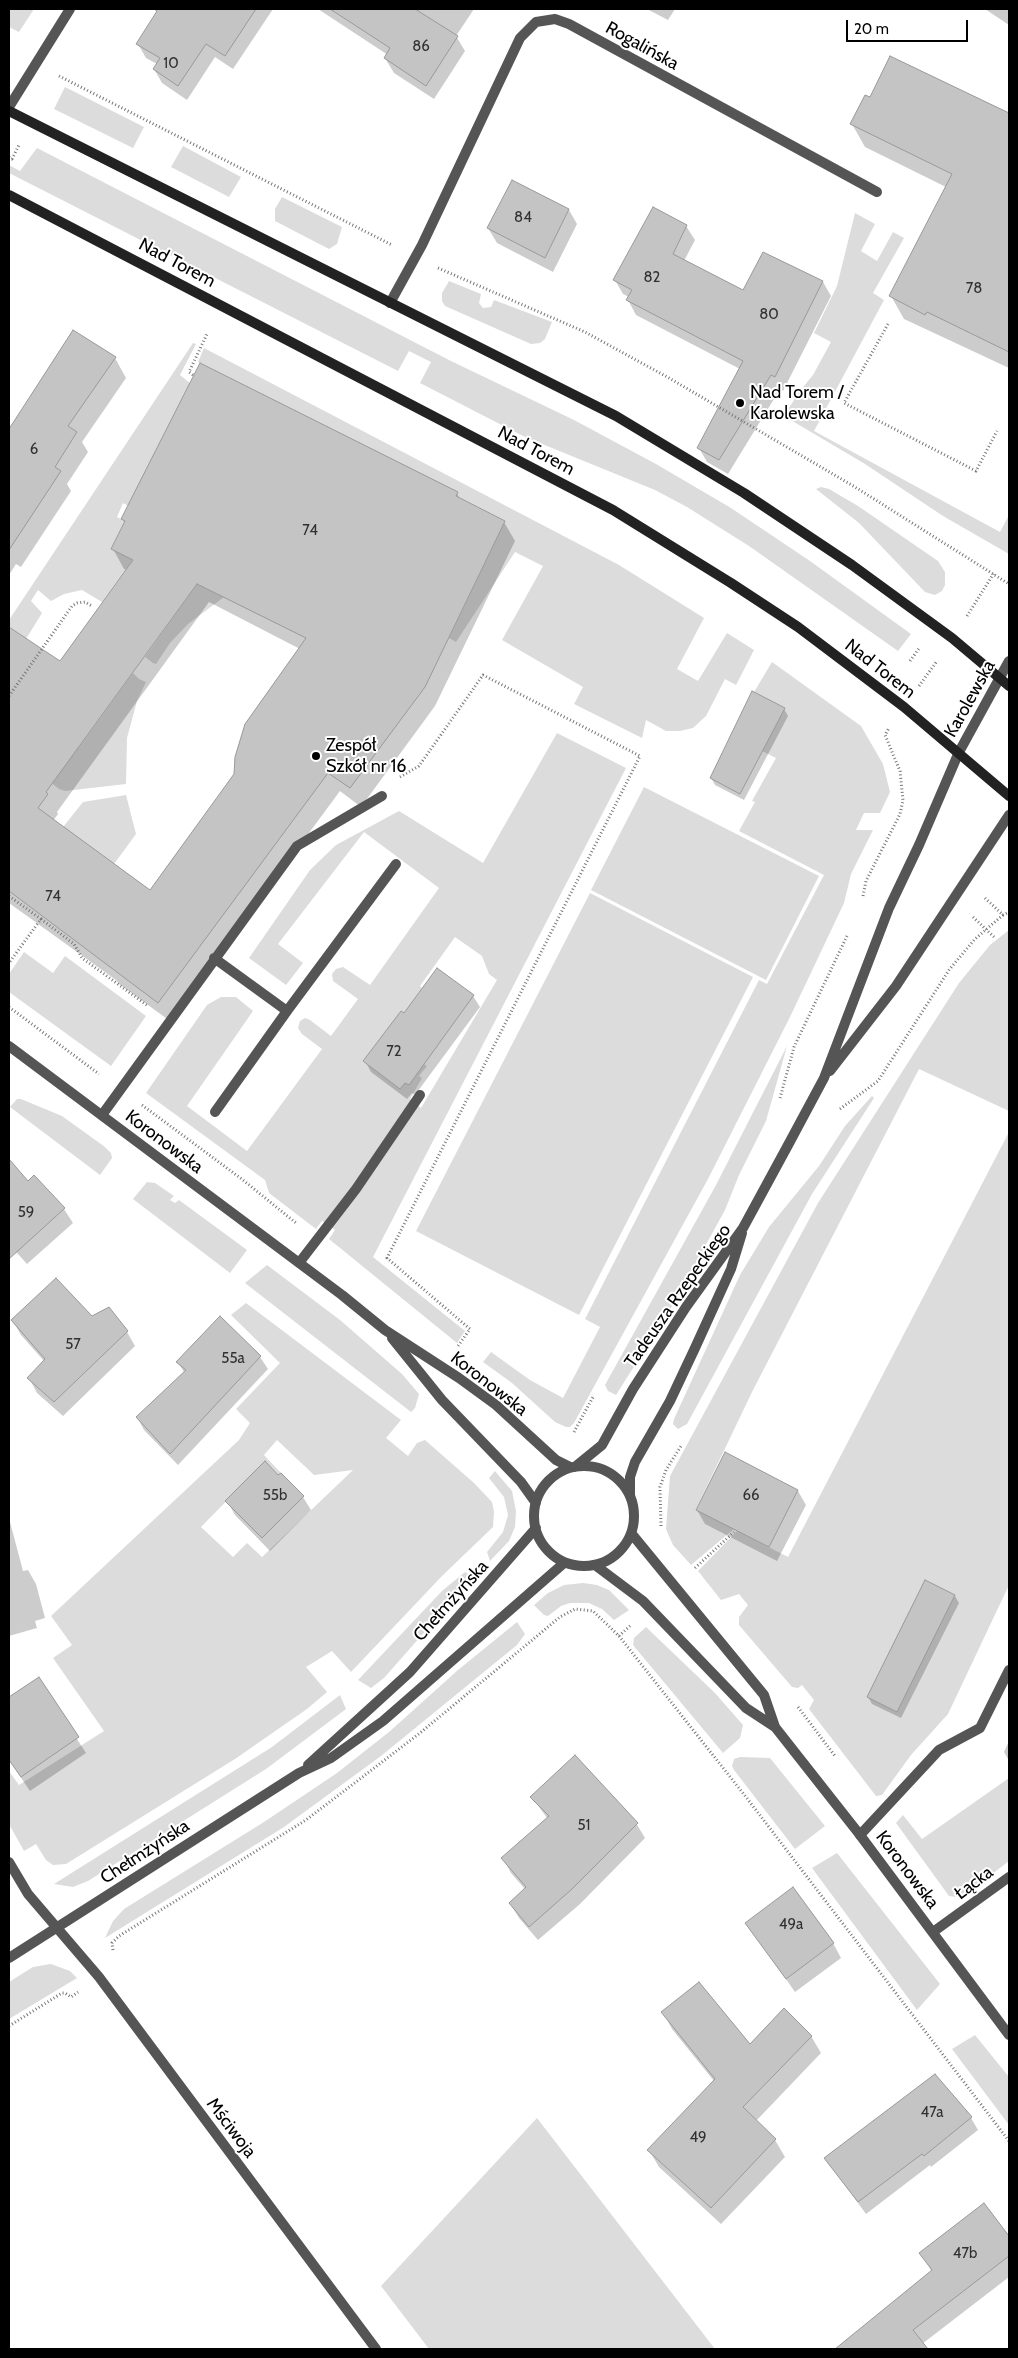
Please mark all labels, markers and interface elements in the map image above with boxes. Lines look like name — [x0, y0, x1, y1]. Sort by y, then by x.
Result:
scale bar — [848, 10, 970, 42]
street label: Rogalińska — [602, 17, 682, 75]
text: 20 m — [854, 20, 889, 38]
house number: 86 — [412, 38, 430, 56]
house number: 10 — [163, 55, 179, 73]
house number: 84 — [514, 209, 532, 227]
street label: Nad Torem — [135, 234, 219, 292]
house number: 82 — [644, 269, 660, 287]
house number: 78 — [966, 280, 982, 298]
house number: 80 — [759, 306, 779, 324]
place label: Nad Torem / Karolewska — [750, 382, 844, 424]
marker: Nad Torem / Karolewska — [734, 397, 746, 409]
street label: Nad Torem — [494, 422, 578, 480]
house number: 6 — [30, 441, 38, 459]
house number: 74 — [302, 522, 318, 540]
street label: Nad Torem — [840, 635, 920, 703]
street label: Karolewska — [940, 657, 1000, 741]
place label: Zespół Szkół nr 16 — [326, 735, 407, 778]
marker: Zespół Szkół nr 16 — [310, 750, 322, 762]
house number: 74 — [45, 888, 61, 906]
house number: 72 — [386, 1043, 402, 1061]
street label: Koronowska — [121, 1106, 207, 1178]
house number: 59 — [18, 1204, 34, 1222]
street label: Tadeusza Rzepeckiego — [620, 1220, 736, 1372]
house number: 57 — [65, 1336, 81, 1354]
street label: Koronowska — [446, 1347, 532, 1421]
house number: 55a — [221, 1350, 245, 1368]
house number: 55b — [263, 1487, 287, 1505]
house number: 66 — [742, 1487, 760, 1505]
street label: Chełmżyńska — [409, 1556, 493, 1646]
street label: Chełmżyńska — [96, 1815, 194, 1889]
house number: 51 — [577, 1817, 591, 1835]
street label: Koronowska — [871, 1827, 943, 1913]
street label: Łącka — [951, 1862, 997, 1904]
house number: 49a — [779, 1916, 803, 1934]
street label: Mściwoja — [202, 2094, 260, 2162]
house number: 47a — [921, 2104, 943, 2122]
house number: 49 — [689, 2129, 707, 2147]
house number: 47b — [953, 2245, 977, 2263]

